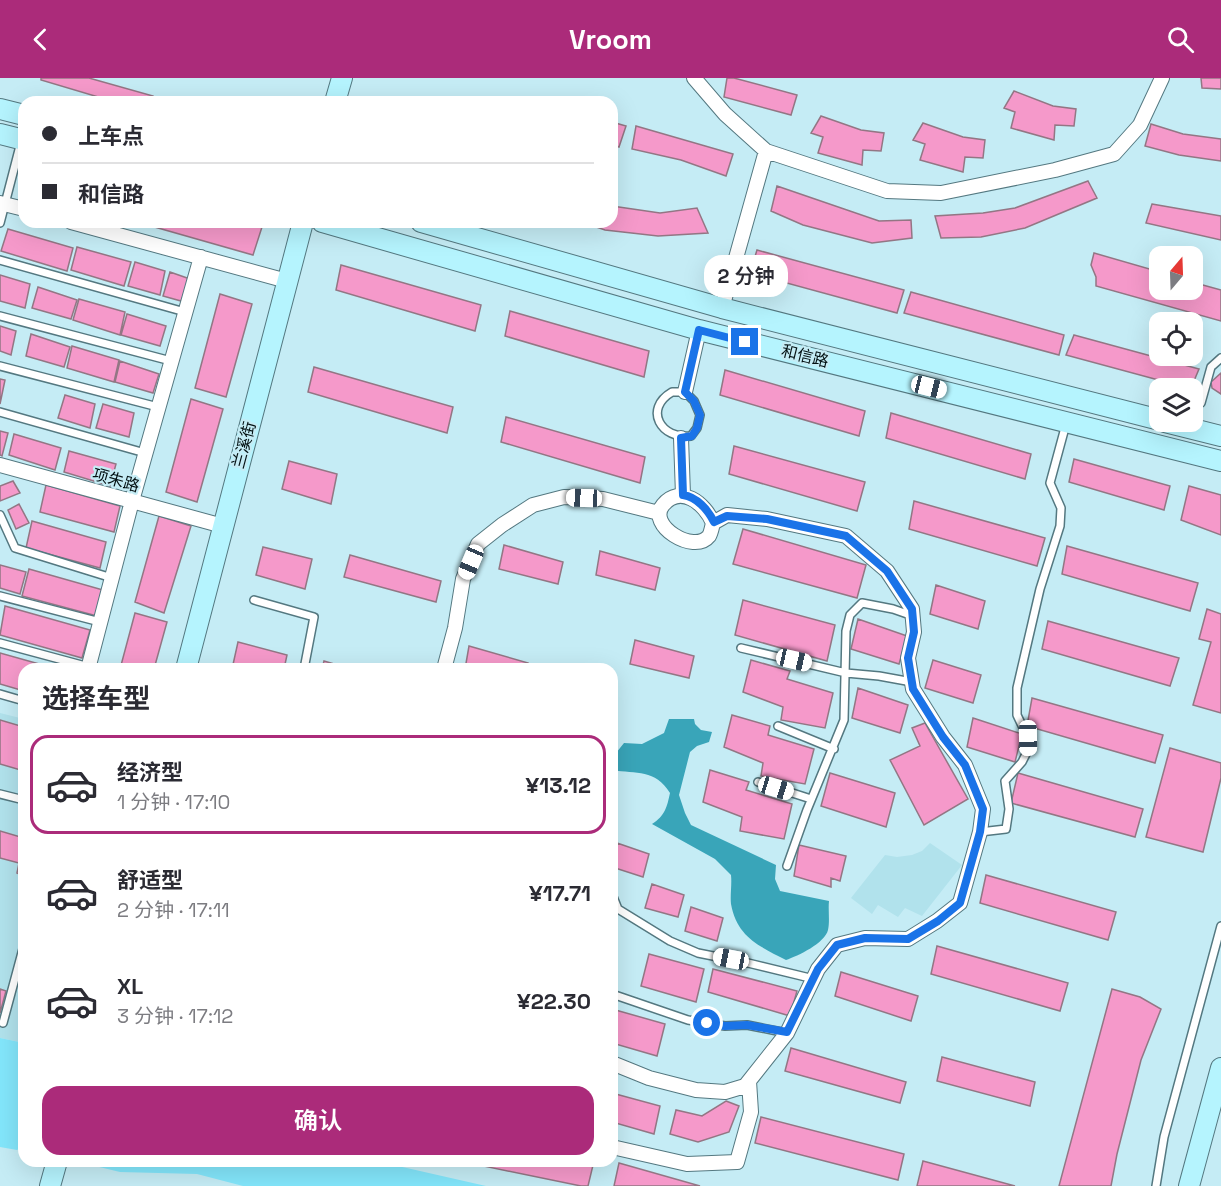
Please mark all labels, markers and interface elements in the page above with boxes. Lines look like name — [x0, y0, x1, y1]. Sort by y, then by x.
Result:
text: Vroom — [569, 22, 652, 57]
icon: back — [24, 23, 57, 56]
icon: search — [1164, 23, 1197, 56]
text: 上车点 — [78, 122, 144, 150]
text: 和信路 — [78, 180, 144, 208]
north arrow — [1149, 246, 1203, 300]
map controls — [1149, 246, 1203, 432]
callout: 2 分钟 — [703, 255, 787, 297]
text: 2 分钟 — [718, 263, 774, 289]
button: locate — [1149, 312, 1203, 366]
route end — [731, 328, 758, 355]
street label: 和信路 — [779, 340, 831, 372]
car — [909, 374, 949, 400]
button: layers — [1149, 378, 1203, 432]
street label: 兰溪街 — [228, 419, 260, 471]
street label: 项朱路 — [90, 463, 142, 497]
car — [566, 488, 602, 508]
car — [456, 542, 486, 582]
car — [774, 647, 814, 673]
text: 选择车型 — [42, 681, 150, 716]
car — [1019, 720, 1037, 756]
icon: car — [45, 758, 99, 812]
text: 经济型 — [117, 758, 183, 786]
text: ¥13.12 — [526, 771, 591, 799]
car — [756, 774, 796, 802]
text: 1 分钟 · 17:10 — [117, 789, 230, 815]
icon: car — [45, 866, 99, 920]
text: 舒适型 — [117, 866, 183, 894]
text: ¥17.71 — [529, 879, 591, 907]
text: 2 分钟 · 17:11 — [117, 897, 230, 923]
car — [712, 947, 750, 971]
text: XL — [117, 972, 143, 1000]
icon: car — [45, 974, 99, 1028]
text: ¥22.30 — [517, 987, 591, 1015]
text: 3 分钟 · 17:12 — [117, 1003, 233, 1029]
route start — [693, 1009, 720, 1036]
button: 确认 — [42, 1086, 594, 1155]

